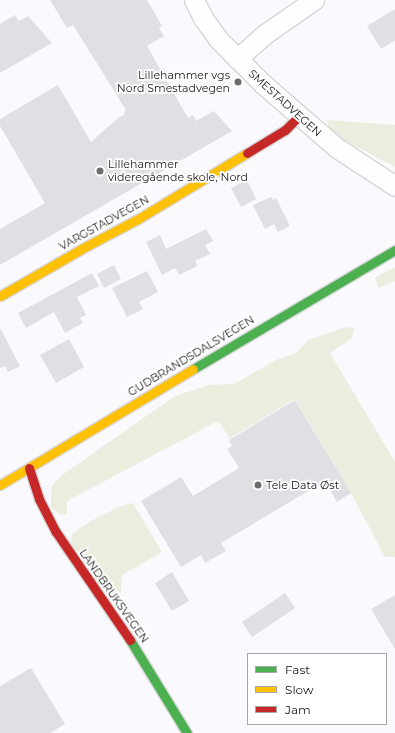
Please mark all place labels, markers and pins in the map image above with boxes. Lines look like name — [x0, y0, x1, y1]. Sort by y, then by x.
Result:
place label: Lillehammer vgs Nord Smestadvegen — [117, 69, 230, 95]
marker: Lillehammer vgs Nord Smestadvegen — [233, 77, 243, 87]
place label: Lillehammer videregående skole, Nord — [108, 158, 248, 184]
marker: Lillehammer videregående skole, Nord — [95, 166, 105, 176]
place label: Tele Data Øst — [266, 478, 339, 492]
marker: Tele Data Øst — [253, 480, 263, 490]

